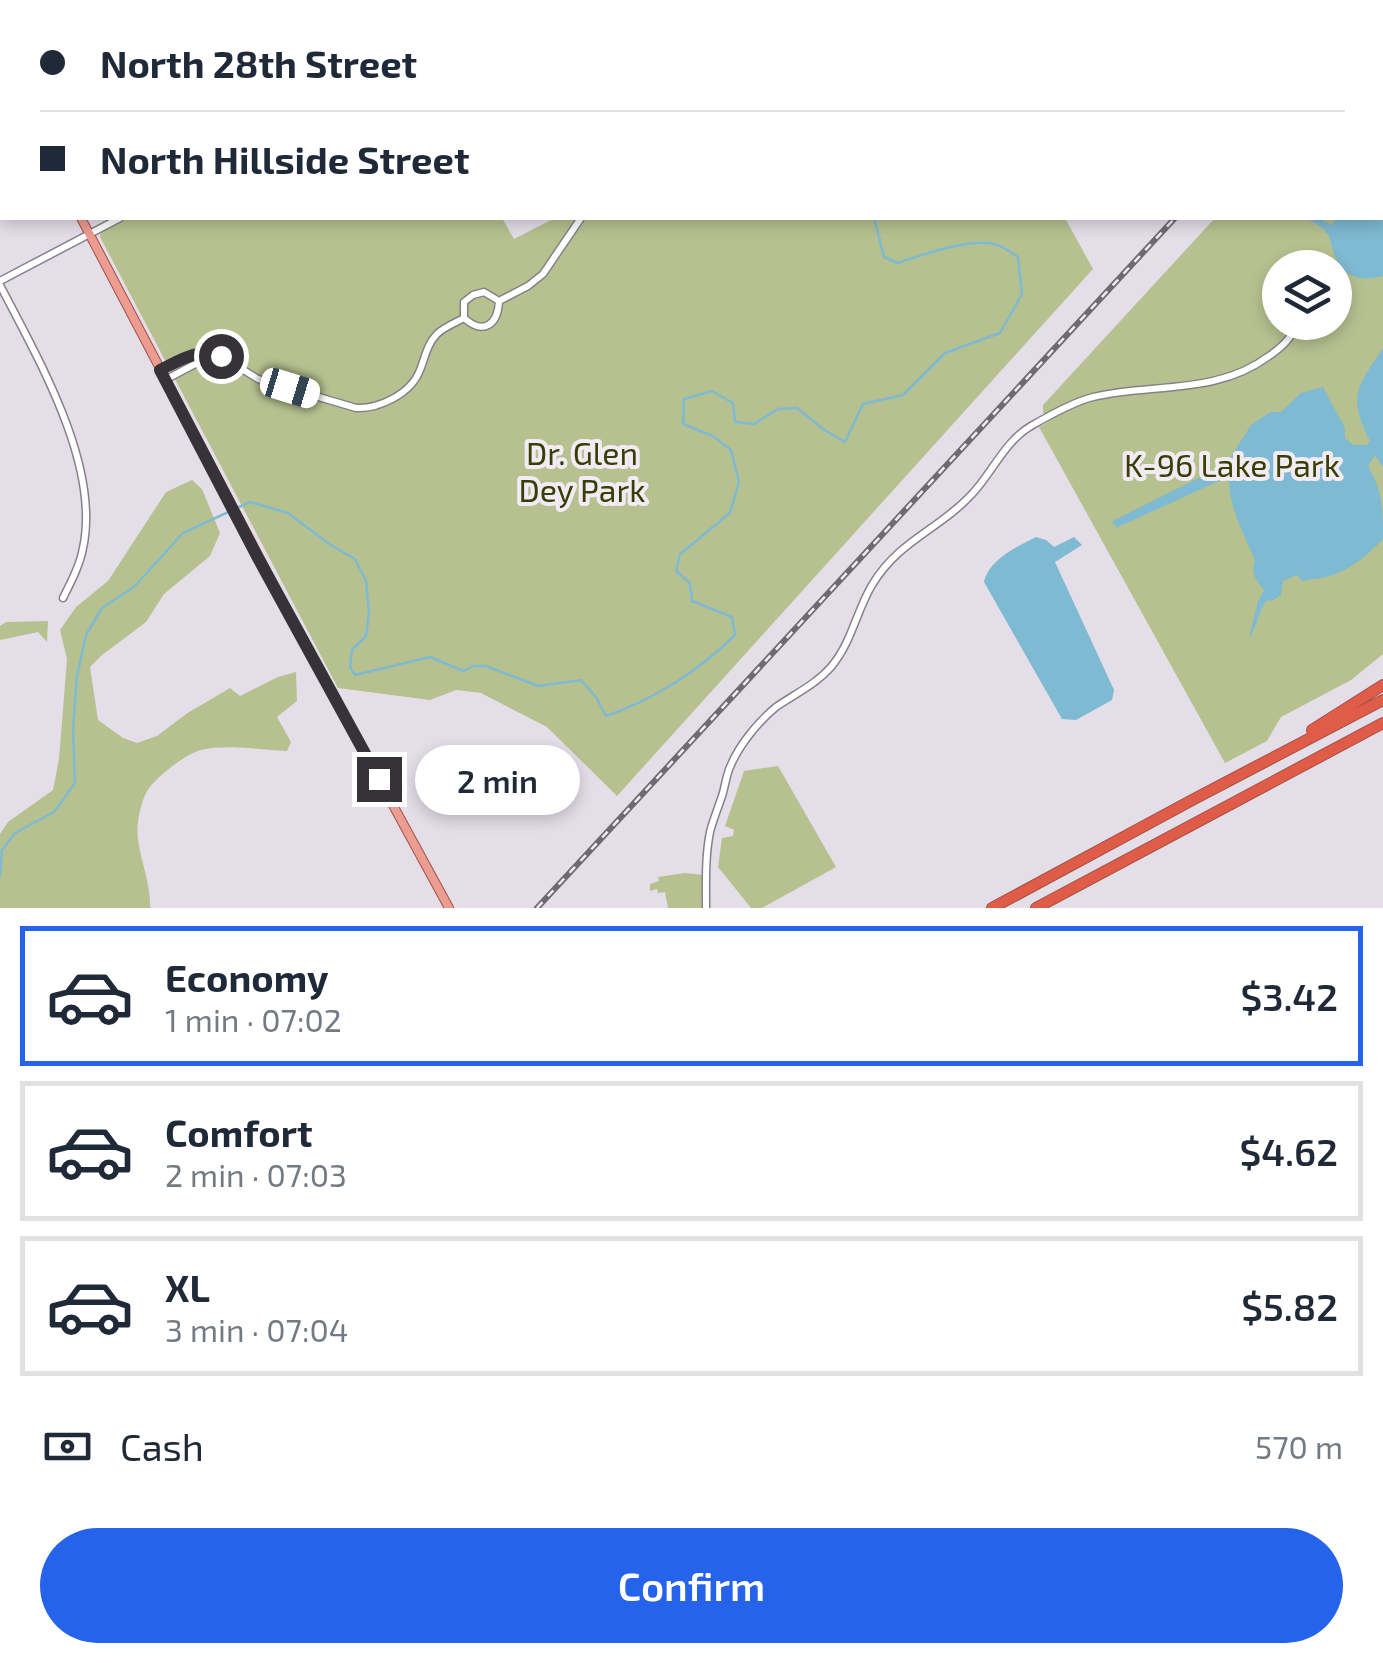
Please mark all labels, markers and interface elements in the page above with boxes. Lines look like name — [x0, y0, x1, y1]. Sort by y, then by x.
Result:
text: North 28th Street — [100, 40, 417, 86]
text: North Hillside Street — [100, 136, 469, 182]
map controls — [1262, 250, 1352, 340]
button: layers — [1262, 250, 1352, 340]
route start — [199, 334, 244, 379]
car — [257, 365, 323, 411]
park label: Dr. Glen Dey Park — [518, 433, 646, 508]
park label: K-96 Lake Park — [1124, 445, 1340, 483]
callout: 2 min — [414, 744, 579, 814]
route end — [357, 757, 402, 802]
text: 2 min — [457, 761, 538, 799]
icon: car — [45, 951, 135, 1041]
text: Economy — [165, 954, 329, 1000]
text: $3.42 — [1240, 973, 1338, 1019]
text: 1 min · 07:02 — [165, 1000, 342, 1038]
icon: car — [45, 1106, 135, 1196]
text: Comfort — [165, 1109, 313, 1155]
text: $4.62 — [1239, 1128, 1338, 1174]
text: 2 min · 07:03 — [165, 1155, 347, 1193]
icon: car — [45, 1261, 135, 1351]
text: XL — [165, 1264, 210, 1310]
text: $5.82 — [1241, 1283, 1338, 1329]
text: 3 min · 07:04 — [165, 1310, 349, 1348]
icon: cash — [40, 1419, 95, 1474]
text: Cash — [120, 1423, 204, 1469]
text: 570 m — [1255, 1427, 1343, 1465]
button: Confirm — [40, 1528, 1343, 1643]

